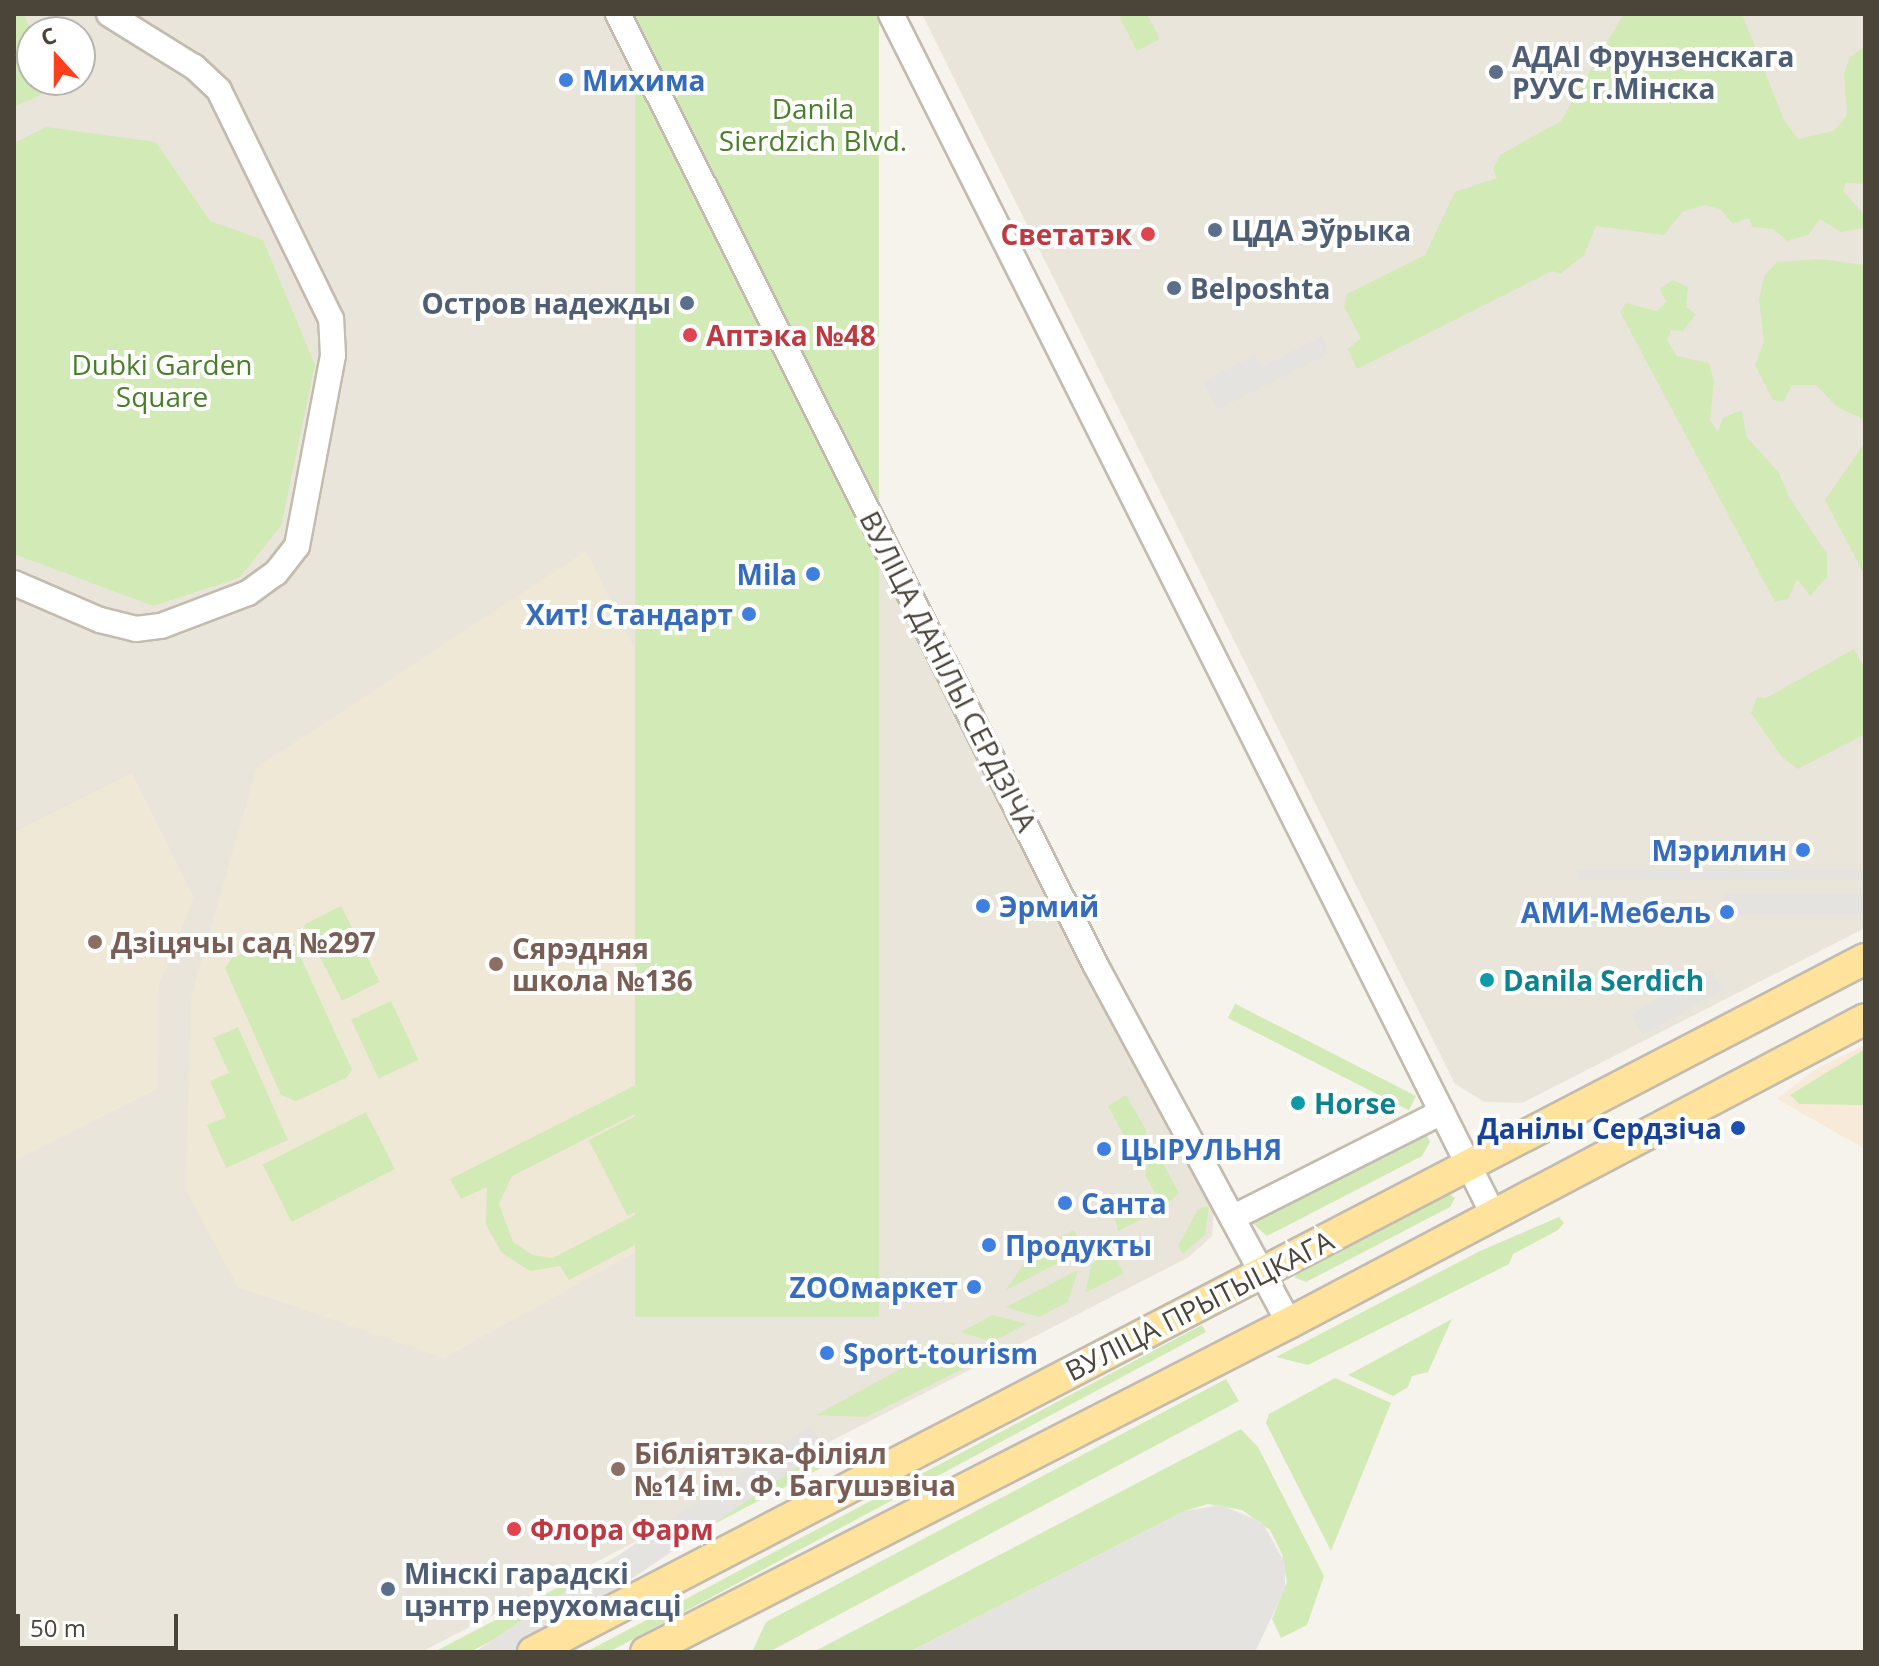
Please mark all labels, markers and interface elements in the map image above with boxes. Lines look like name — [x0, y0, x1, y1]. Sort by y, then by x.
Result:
north arrow — [16, 16, 96, 96]
text: С — [36, 19, 60, 52]
place label: АДАІ Фрунзенскага РУУС г.Мінска — [1512, 39, 1794, 105]
place label: Михима — [582, 63, 705, 97]
marker: АДАІ Фрунзенскага РУУС г.Мінска — [1487, 63, 1505, 81]
marker: Михима — [557, 71, 575, 89]
park label: Danila Sierdzich Blvd. — [719, 91, 907, 157]
place label: ЦДА Эўрыка — [1231, 213, 1411, 247]
place label: Светатэк — [1000, 217, 1132, 251]
marker: ЦДА Эўрыка — [1206, 221, 1224, 239]
marker: Светатэк — [1139, 225, 1157, 243]
place label: Belposhta — [1190, 271, 1330, 305]
marker: Belposhta — [1165, 279, 1183, 297]
place label: Остров надежды — [421, 286, 671, 320]
marker: Остров надежды — [678, 294, 696, 312]
place label: Аптэка №48 — [706, 318, 876, 352]
marker: Аптэка №48 — [681, 326, 699, 344]
park label: Dubki Garden Square — [71, 347, 253, 413]
street label: ВУЛІЦА ДАНІЛЫ СЕРДЗІЧА — [853, 505, 1045, 837]
place label: Mila — [737, 557, 797, 591]
marker: Mila — [804, 565, 822, 583]
place label: Хит! Стандарт — [526, 597, 733, 631]
marker: Хит! Стандарт — [740, 605, 758, 623]
place label: Мэрилин — [1652, 833, 1787, 867]
marker: Мэрилин — [1794, 841, 1812, 859]
place label: Эрмий — [999, 889, 1099, 923]
place label: АМИ-Мебель — [1521, 895, 1711, 929]
marker: Эрмий — [974, 897, 992, 915]
marker: АМИ-Мебель — [1718, 903, 1736, 921]
place label: Дзіцячы сад №297 — [111, 925, 376, 959]
place label: Сярэдняя школа №136 — [512, 931, 693, 997]
marker: Дзіцячы сад №297 — [86, 933, 104, 951]
marker: Сярэдняя школа №136 — [487, 955, 505, 973]
place label: Danila Serdich — [1503, 963, 1704, 997]
marker: Danila Serdich — [1478, 971, 1496, 989]
place label: Horse — [1314, 1086, 1396, 1120]
marker: Horse — [1289, 1094, 1307, 1112]
place label: Данілы Сердзіча — [1477, 1111, 1722, 1145]
marker: Данілы Сердзіча — [1729, 1119, 1747, 1137]
place label: ЦЫРУЛЬНЯ — [1120, 1132, 1282, 1166]
marker: ЦЫРУЛЬНЯ — [1095, 1140, 1113, 1158]
place label: Санта — [1081, 1186, 1167, 1220]
marker: Санта — [1056, 1194, 1074, 1212]
street label: ВУЛІЦА ПРЫТЫЦКАГА — [1059, 1223, 1339, 1387]
place label: Продукты — [1005, 1228, 1152, 1262]
marker: Продукты — [980, 1236, 998, 1254]
place label: ZOOмаркет — [790, 1270, 958, 1304]
marker: ZOOмаркет — [965, 1278, 983, 1296]
place label: Sport-tourism — [843, 1336, 1038, 1370]
marker: Sport-tourism — [818, 1344, 836, 1362]
place label: Бібліятэка-філіял №14 ім. Ф. Багушэвіча — [634, 1436, 956, 1502]
marker: Бібліятэка-філіял №14 ім. Ф. Багушэвіча — [609, 1460, 627, 1478]
place label: Флора Фарм — [530, 1512, 714, 1546]
marker: Флора Фарм — [505, 1520, 523, 1538]
place label: Мінскі гарадскі цэнтр нерухомасці — [404, 1556, 682, 1622]
marker: Мінскі гарадскі цэнтр нерухомасці — [379, 1580, 397, 1598]
scale bar — [20, 1598, 182, 1648]
text: 50 m — [30, 1611, 86, 1644]

